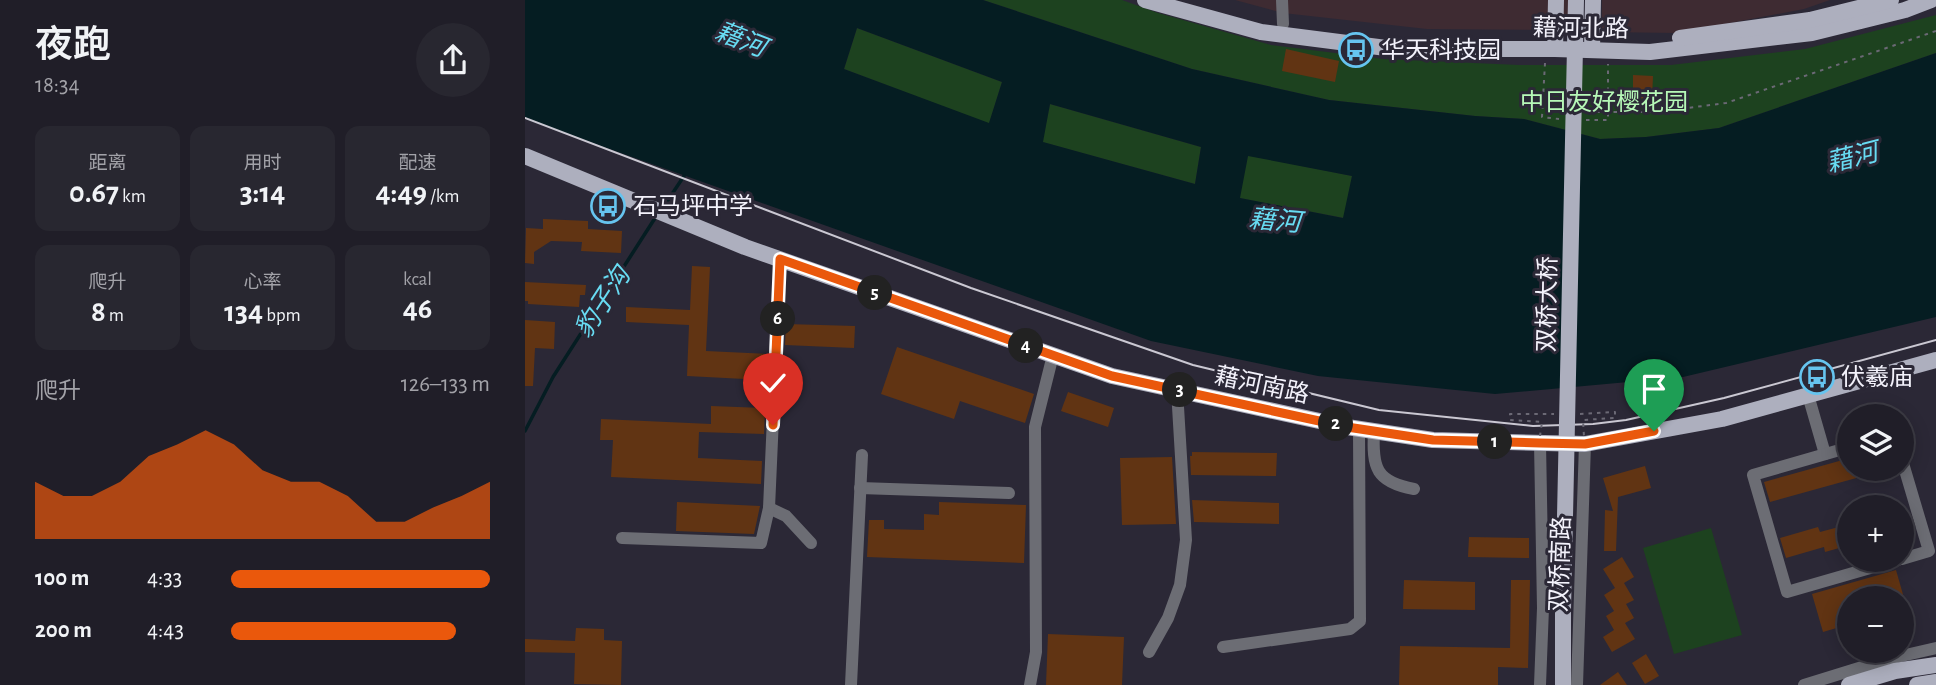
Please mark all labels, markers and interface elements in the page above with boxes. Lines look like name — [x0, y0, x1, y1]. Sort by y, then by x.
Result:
street label: 藉河北路 — [1533, 14, 1629, 42]
water label: 藉河 — [712, 18, 775, 63]
button: share — [416, 23, 490, 97]
text: 夜跑 — [35, 27, 111, 65]
bus stop icon: 华天科技园 — [1337, 31, 1375, 69]
place label: 华天科技园 — [1381, 37, 1501, 63]
text: 18:34 — [35, 74, 80, 97]
park label: 中日友好樱花园 — [1520, 89, 1688, 115]
water label: 藉河 — [1824, 137, 1885, 177]
text: 距离 — [88, 154, 127, 173]
text: 用时 — [243, 154, 282, 173]
text: 配速 — [398, 154, 437, 173]
text: 0.67 — [69, 178, 119, 208]
text: 3:14 — [240, 178, 285, 208]
text: 4:49 — [376, 178, 427, 208]
text: km — [119, 187, 146, 206]
text: /km — [427, 187, 460, 206]
bus stop icon: 石马坪中学 — [589, 187, 627, 225]
place label: 石马坪中学 — [633, 193, 753, 219]
water label: 藉河 — [1248, 205, 1307, 237]
street label: 双桥大桥 — [1533, 256, 1561, 352]
water label: 豹子沟 — [570, 260, 637, 342]
text: kcal — [403, 270, 432, 289]
text: 爬升 — [88, 273, 127, 292]
text: 心率 — [243, 273, 282, 292]
pin: 5 — [857, 276, 893, 310]
text: 5 — [870, 283, 879, 302]
text: 46 — [403, 294, 432, 324]
text: 8 — [91, 297, 106, 327]
text: 134 — [224, 297, 263, 327]
pin: 6 — [761, 302, 795, 336]
text: m — [106, 306, 124, 325]
text: bpm — [263, 306, 301, 325]
text: 6 — [773, 309, 782, 328]
pin: 4 — [1009, 328, 1043, 364]
text: 4 — [1021, 336, 1030, 355]
pin — [743, 353, 803, 425]
bus stop icon: 伏羲庙 — [1798, 358, 1836, 396]
pin — [1624, 359, 1684, 431]
street label: 藉河南路 — [1212, 362, 1312, 408]
icon: check — [754, 364, 792, 402]
place label: 伏羲庙 — [1841, 364, 1913, 390]
icon: arrive — [1635, 370, 1673, 408]
pin: 3 — [1163, 372, 1197, 408]
text: 126–133 m — [401, 373, 490, 396]
text: 爬升 — [35, 380, 81, 403]
text: 3 — [1175, 380, 1184, 399]
map controls — [1837, 404, 1914, 663]
button: layers — [1837, 404, 1914, 481]
pin: 2 — [1319, 406, 1353, 442]
text: 2 — [1331, 414, 1340, 433]
pin: 1 — [1478, 424, 1513, 460]
text: 1 — [1491, 432, 1498, 451]
button: + — [1837, 495, 1914, 572]
street label: 双桥南路 — [1545, 516, 1575, 612]
text: 100 m — [35, 567, 89, 590]
text: 4:33 — [147, 567, 182, 590]
button: − — [1837, 586, 1914, 663]
text: 200 m — [35, 619, 92, 642]
text: 4:43 — [147, 619, 184, 642]

